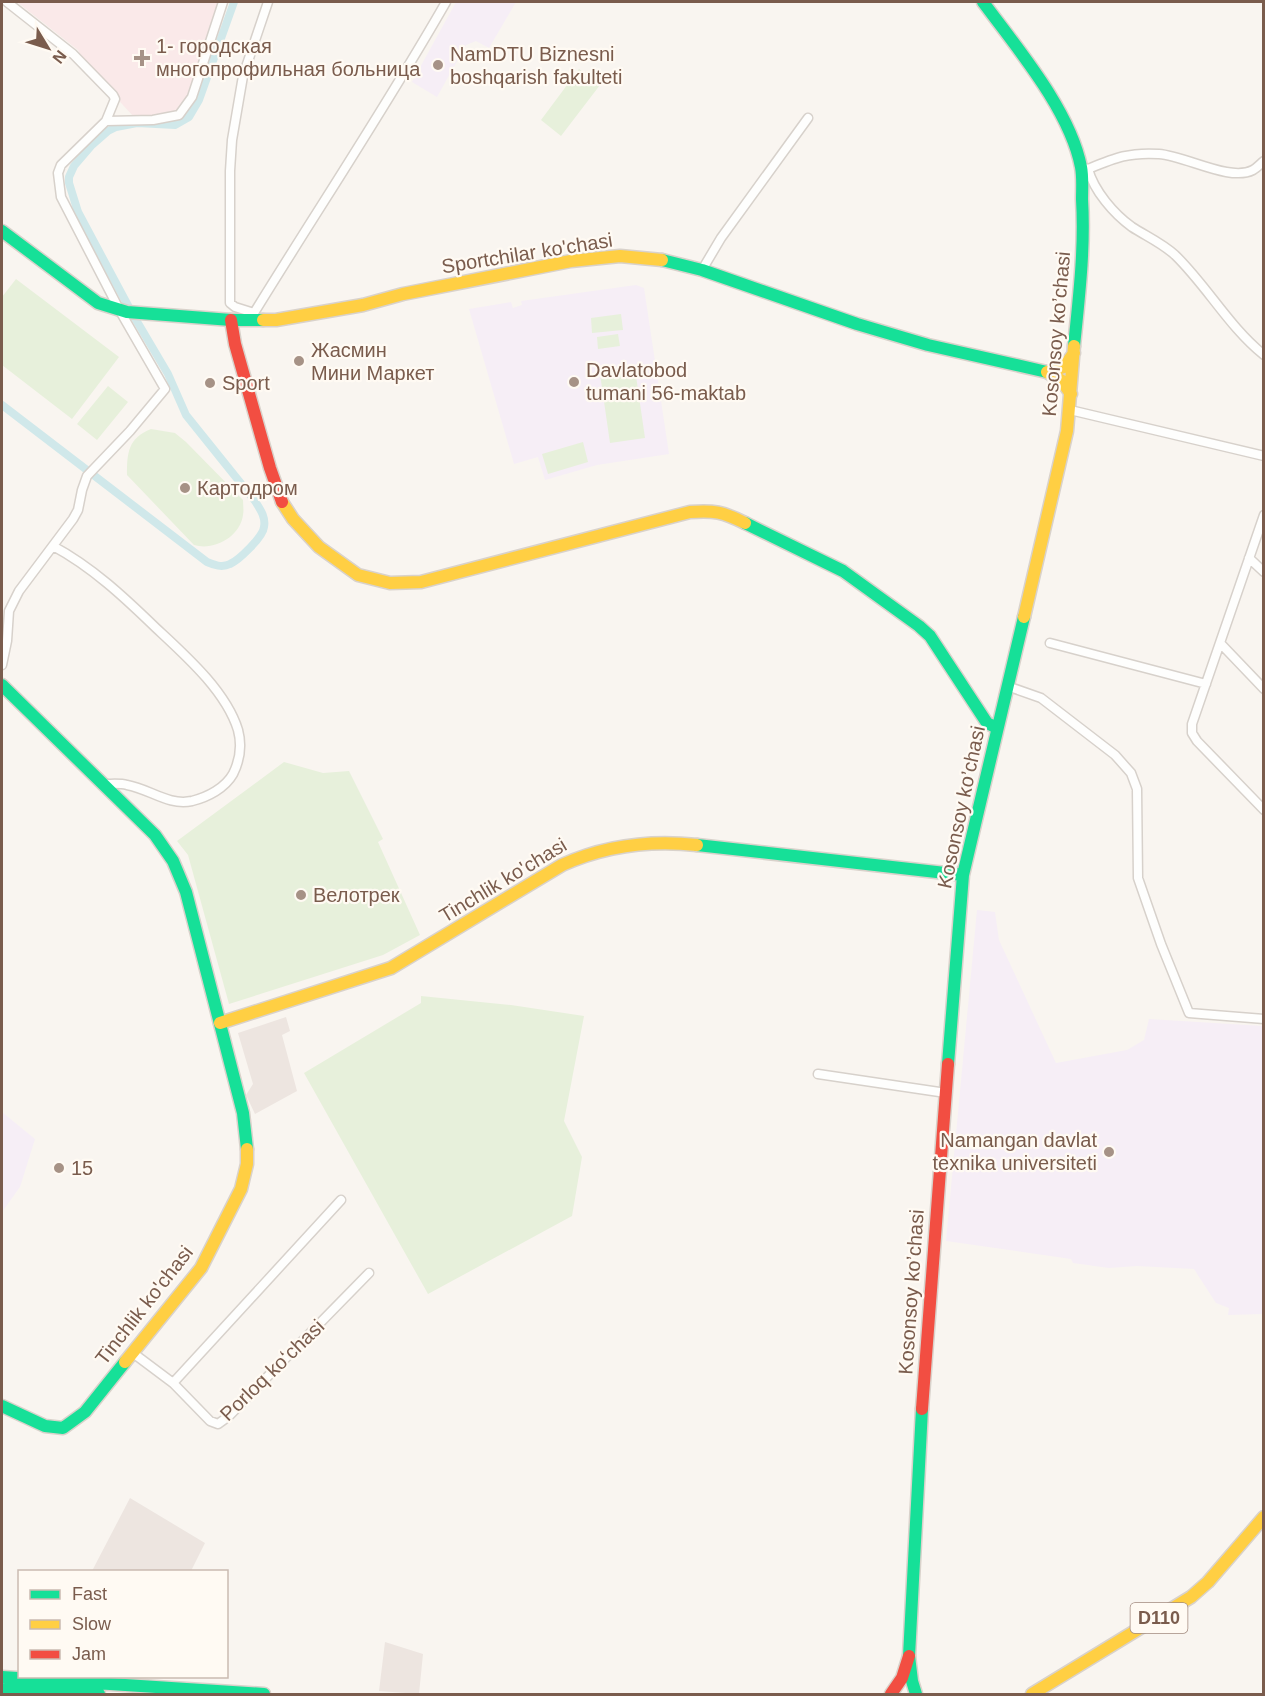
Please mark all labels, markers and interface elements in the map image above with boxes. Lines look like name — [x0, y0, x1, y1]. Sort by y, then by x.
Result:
north arrow — [18, 18, 78, 78]
place label: 1- городская многопрофильная больница — [156, 35, 421, 80]
place label: NamDTU Biznesni boshqarish fakulteti — [450, 43, 622, 88]
text: N — [49, 47, 70, 67]
marker: 1- городская многопрофильная больница — [133, 49, 151, 67]
marker: NamDTU Biznesni boshqarish fakulteti — [431, 58, 445, 72]
street label: Sportchilar ko'chasi — [440, 229, 614, 277]
street label: Kosonsoy ko’chasi — [1038, 251, 1074, 417]
place label: Жасмин Мини Маркет — [311, 339, 434, 384]
marker: Жасмин Мини Маркет — [292, 354, 306, 368]
place label: Davlatobod tumani 56-maktab — [586, 359, 746, 404]
place label: Sport — [222, 372, 270, 394]
marker: Davlatobod tumani 56-maktab — [567, 375, 581, 389]
marker: Sport — [203, 376, 217, 390]
place label: Картодром — [197, 477, 298, 499]
marker: Картодром — [178, 481, 192, 495]
street label: Kosonsoy ko’chasi — [933, 724, 989, 890]
street label: Tinchlik ko'chasi — [436, 833, 570, 927]
place label: Велотрек — [313, 884, 400, 906]
marker: Велотрек — [294, 888, 308, 902]
place label: Namangan davlat texnika universiteti — [932, 1129, 1097, 1174]
marker: Namangan davlat texnika universiteti — [1102, 1145, 1116, 1159]
place label: 15 — [71, 1157, 93, 1179]
marker: 15 — [52, 1161, 66, 1175]
street label: Kosonsoy ko’chasi — [894, 1209, 928, 1375]
street label: Tinchlik ko'chasi — [91, 1241, 197, 1369]
street label: Porloq koʻchasi — [216, 1315, 328, 1425]
legend — [18, 1570, 228, 1678]
text: Fast — [72, 1584, 107, 1604]
road number: D110 — [1130, 1603, 1188, 1633]
text: Slow — [72, 1614, 112, 1634]
text: Jam — [72, 1644, 106, 1664]

